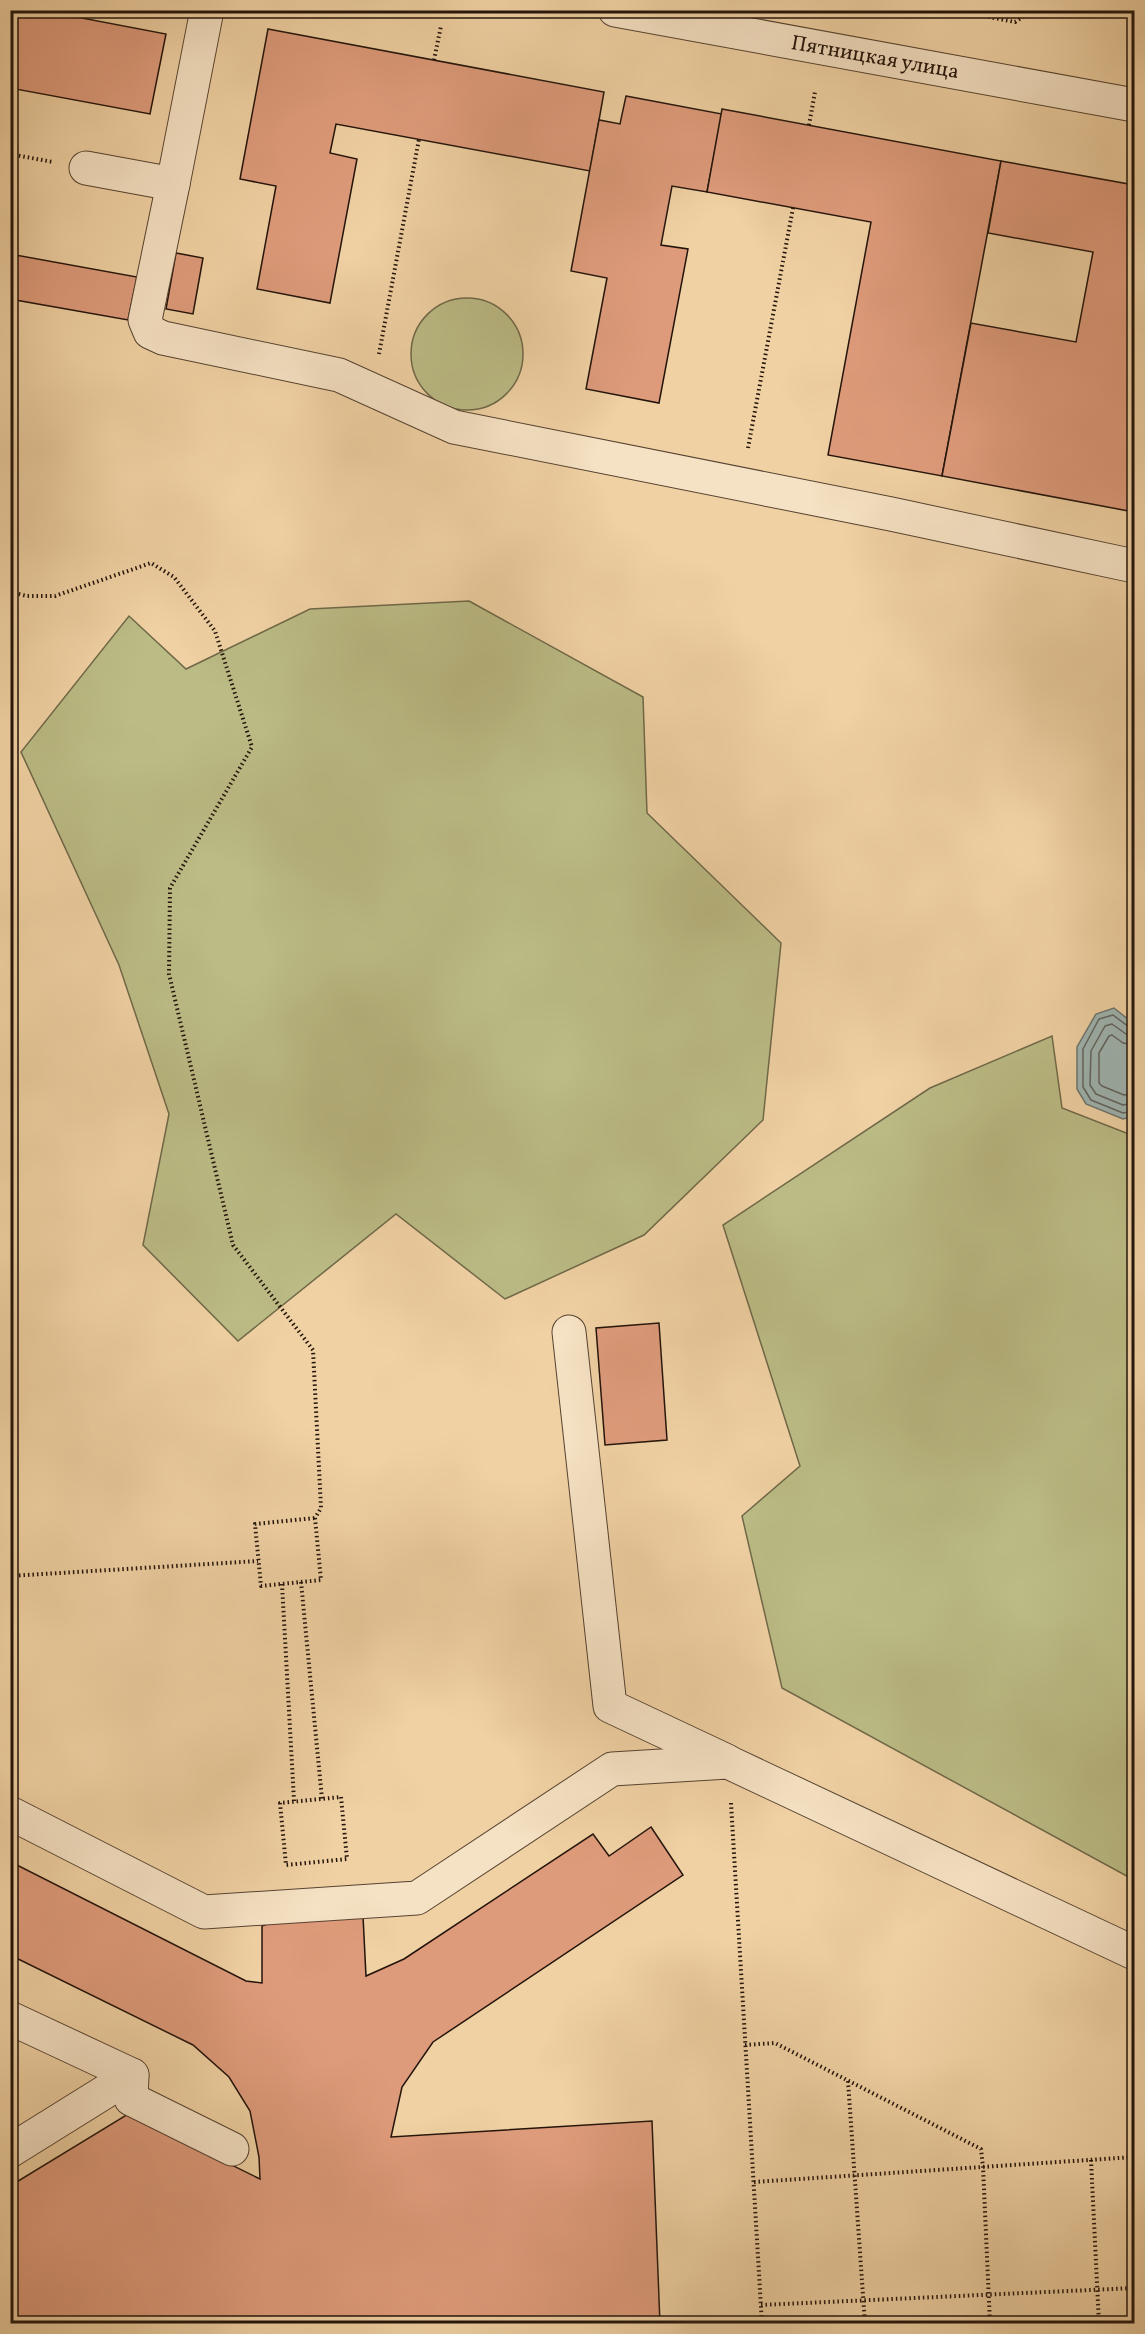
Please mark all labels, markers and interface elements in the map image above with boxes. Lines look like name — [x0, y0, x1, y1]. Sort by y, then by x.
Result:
street label: Пятницкая улица — [789, 29, 961, 87]

